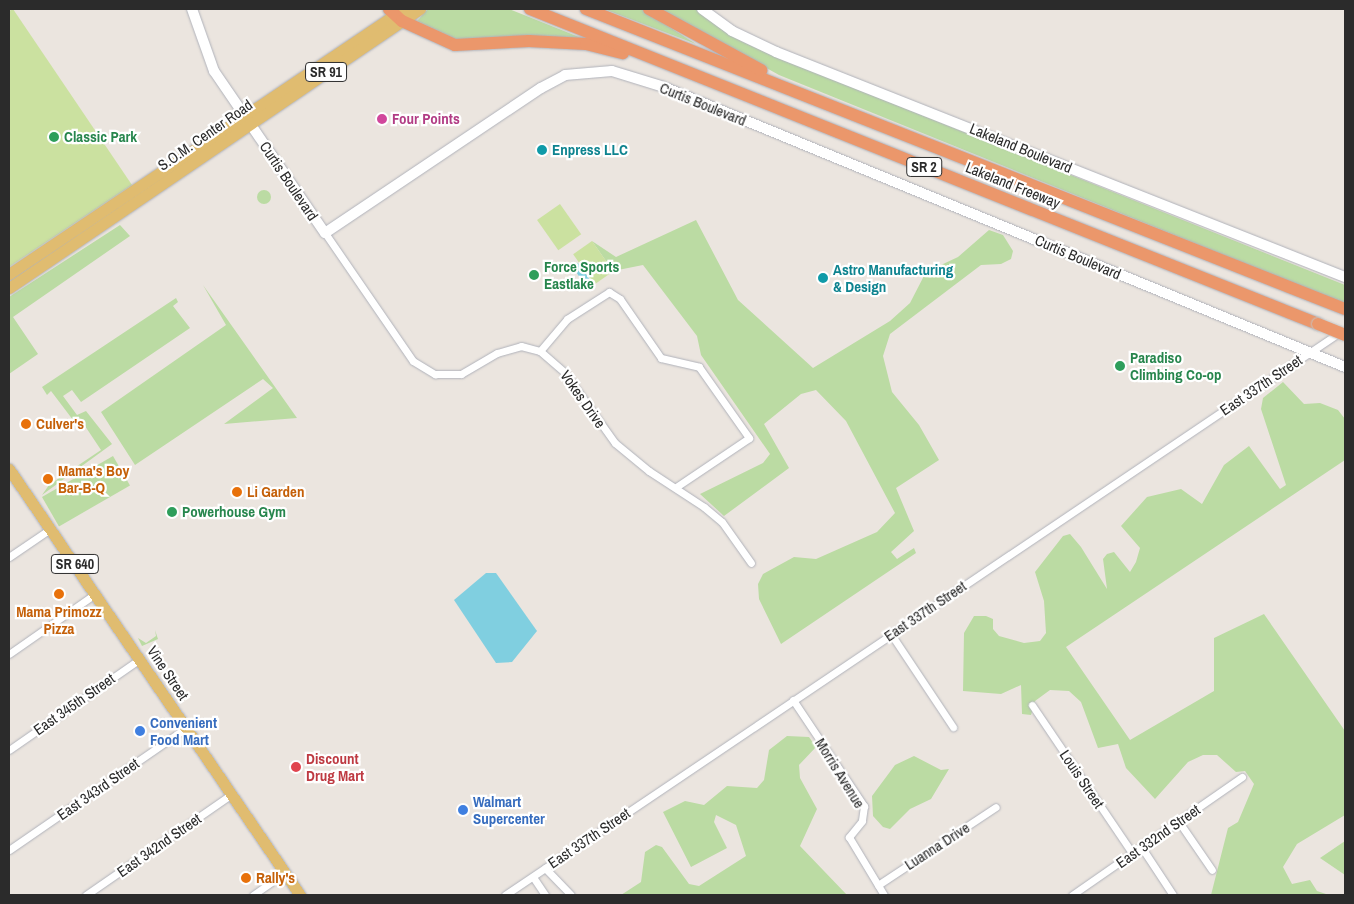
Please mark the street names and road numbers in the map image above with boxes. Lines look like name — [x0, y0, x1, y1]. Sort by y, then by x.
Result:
road number: SR 91 — [305, 61, 347, 84]
street label: Curtis Boulevard — [657, 78, 749, 130]
street label: S.O.M. Center Road — [154, 96, 256, 174]
street label: Lakeland Boulevard — [967, 119, 1075, 177]
street label: Curtis Boulevard — [256, 138, 322, 224]
road number: SR 2 — [905, 156, 943, 178]
street label: Lakeland Freeway — [963, 158, 1063, 212]
street label: Curtis Boulevard — [1032, 231, 1124, 283]
street label: East 337th Street — [1217, 351, 1305, 419]
street label: Vokes Drive — [557, 367, 609, 431]
road number: SR 640 — [50, 552, 100, 576]
street label: East 337th Street — [881, 577, 969, 645]
street label: Vine Street — [143, 643, 193, 703]
street label: East 345th Street — [30, 669, 118, 739]
street label: Morris Avenue — [811, 734, 869, 812]
street label: Louis Street — [1056, 746, 1108, 812]
street label: East 343rd Street — [54, 754, 142, 824]
street label: East 332nd Street — [1113, 800, 1203, 872]
street label: East 337th Street — [545, 804, 633, 872]
street label: East 342nd Street — [114, 809, 204, 881]
street label: Luanna Drive — [901, 818, 973, 874]

